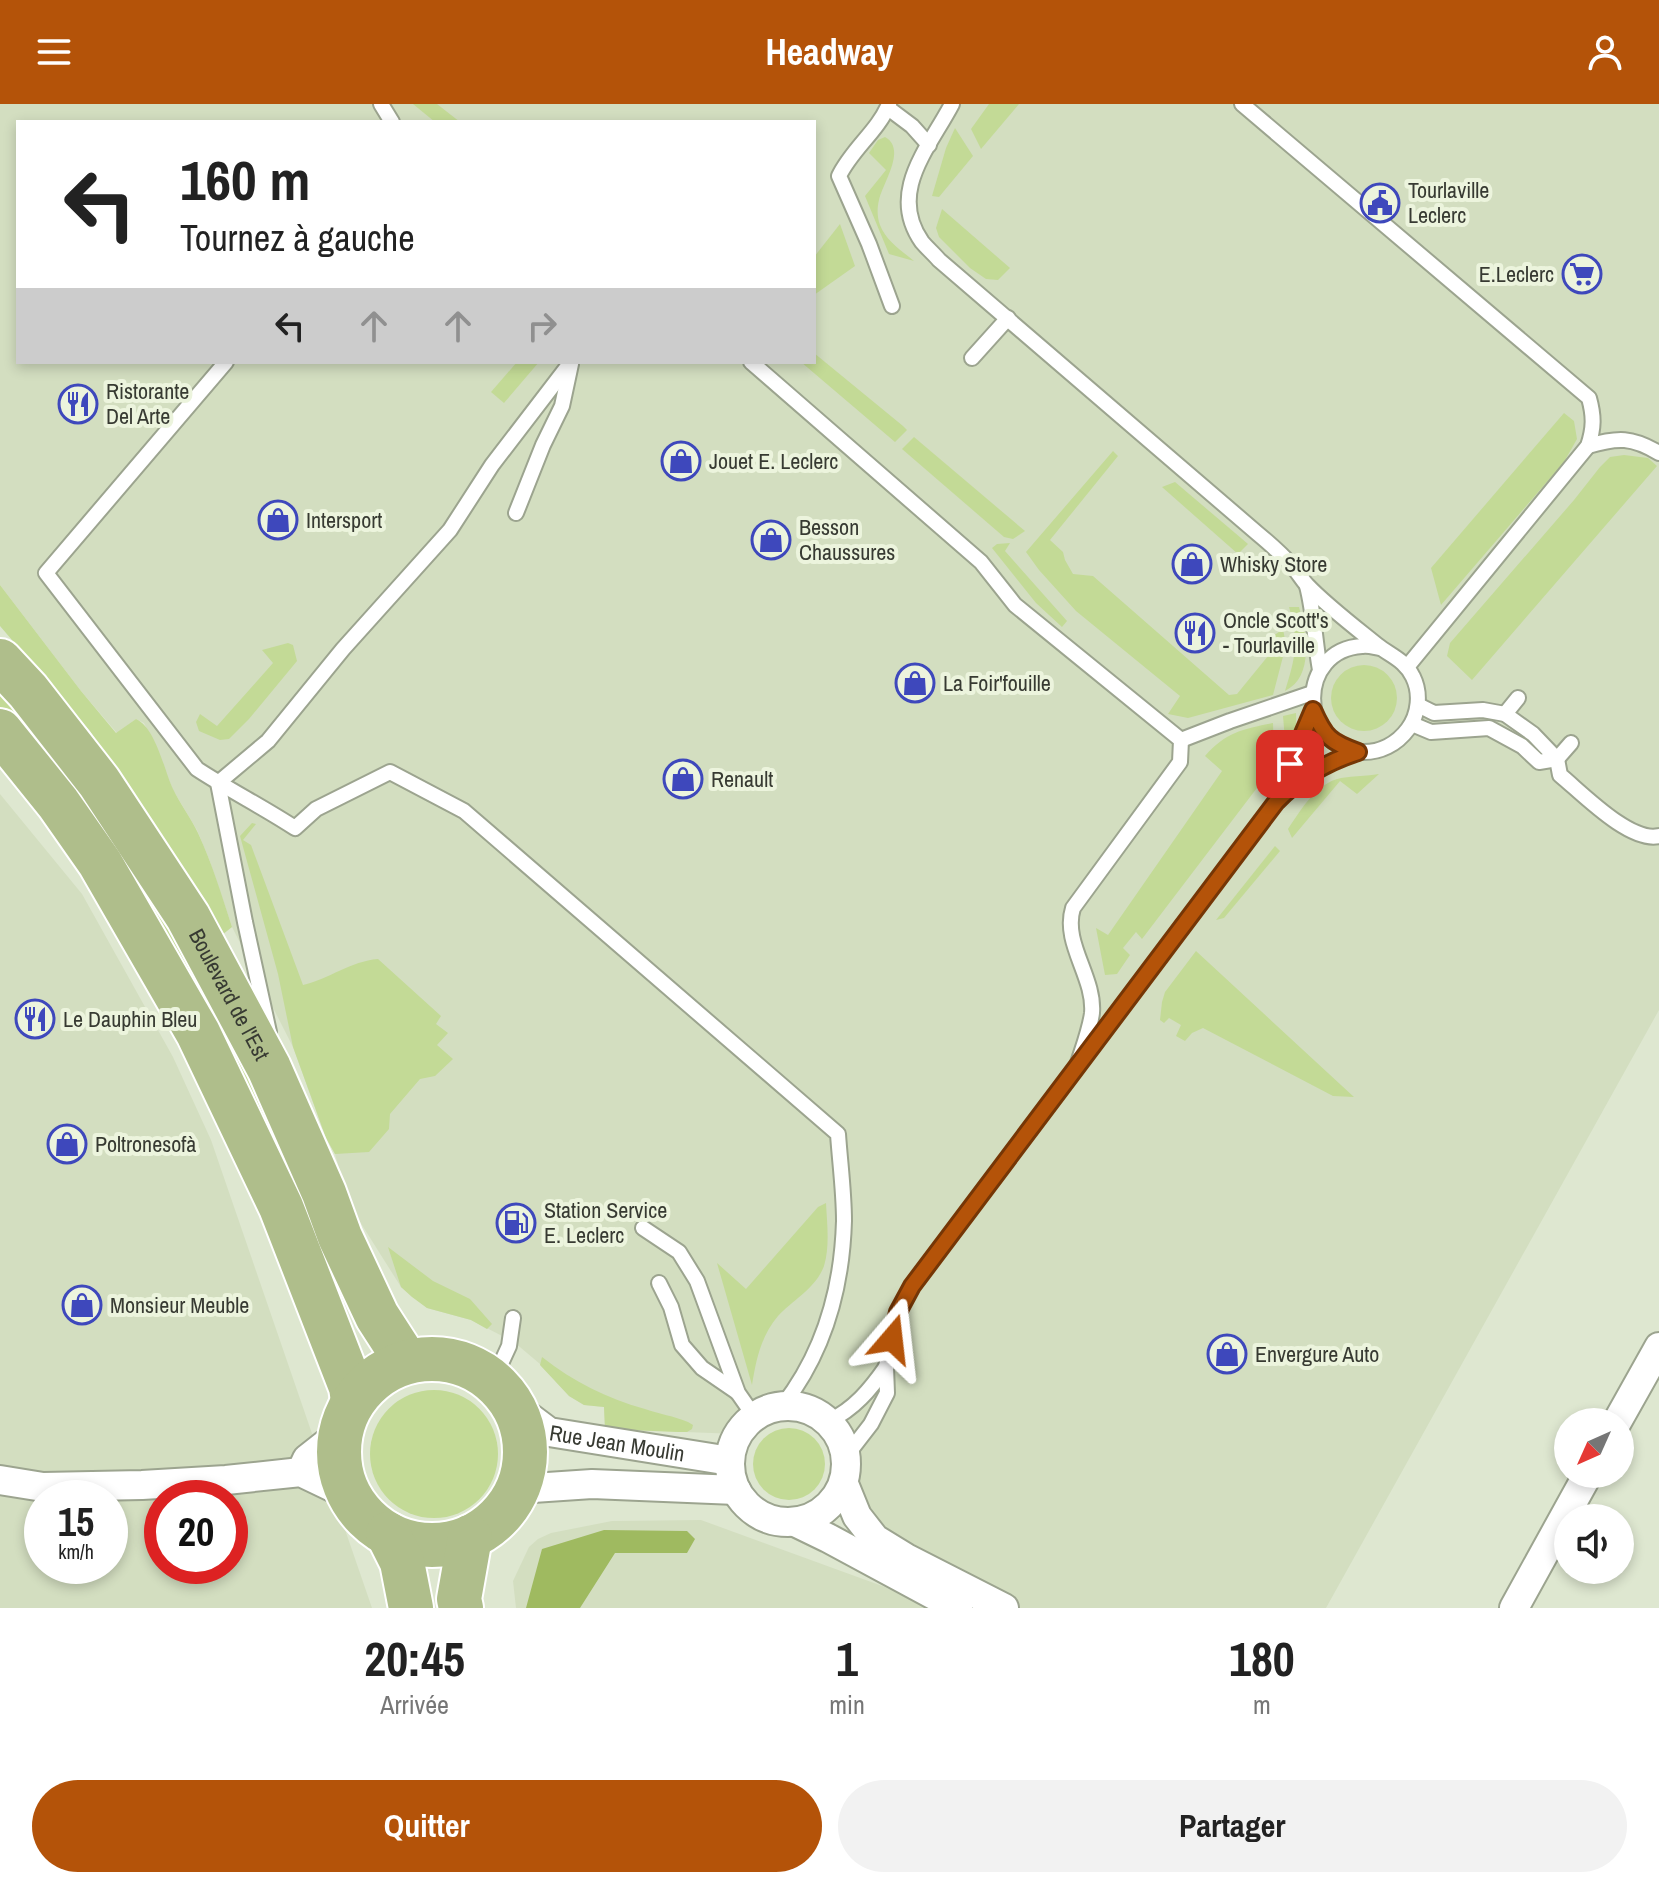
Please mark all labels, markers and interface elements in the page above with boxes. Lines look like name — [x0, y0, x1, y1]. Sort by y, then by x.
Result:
text: Headway — [766, 28, 893, 76]
icon: menu — [32, 30, 76, 74]
icon: person — [1583, 30, 1627, 74]
text: 160 m — [180, 142, 310, 217]
icon: left — [48, 152, 152, 256]
place label: Tourlaville Leclerc — [1408, 175, 1489, 230]
public building icon: Tourlaville Leclerc — [1359, 182, 1401, 224]
text: Tournez à gauche — [180, 214, 415, 262]
supermarket icon: E.Leclerc — [1561, 253, 1603, 295]
place label: E.Leclerc — [1479, 259, 1554, 289]
icon: left — [268, 304, 312, 348]
icon: ahead — [352, 304, 396, 348]
icon: ahead — [436, 304, 480, 348]
icon: right — [520, 304, 564, 348]
place label: Ristorante Del Arte — [106, 376, 189, 431]
restaurant icon: Ristorante Del Arte — [57, 383, 99, 425]
shop icon: Jouet E. Leclerc — [660, 440, 702, 482]
place label: Jouet E. Leclerc — [709, 446, 838, 476]
shop icon: Intersport — [257, 499, 299, 541]
place label: Intersport — [306, 505, 382, 535]
place label: Besson Chaussures — [799, 512, 895, 567]
shop icon: Besson Chaussures — [750, 519, 792, 561]
shop icon: Whisky Store — [1171, 543, 1213, 585]
place label: Whisky Store — [1220, 549, 1327, 579]
place label: Oncle Scott's - Tourlaville — [1223, 605, 1329, 660]
restaurant icon: Oncle Scott's - Tourlaville — [1174, 612, 1216, 654]
shop icon: La Foir'fouille — [894, 662, 936, 704]
place label: La Foir'fouille — [943, 668, 1051, 698]
pin — [1256, 730, 1324, 798]
icon: arrive — [1268, 742, 1312, 786]
shop icon: Renault — [662, 758, 704, 800]
place label: Renault — [711, 764, 773, 794]
street label: Boulevard de l'Est — [182, 923, 277, 1065]
restaurant icon: Le Dauphin Bleu — [14, 998, 56, 1040]
place label: Le Dauphin Bleu — [63, 1004, 197, 1034]
shop icon: Poltronesofà — [46, 1123, 88, 1165]
place label: Poltronesofà — [95, 1129, 196, 1159]
place label: Station Service E. Leclerc — [544, 1195, 667, 1250]
fuel station icon: Station Service E. Leclerc — [495, 1202, 537, 1244]
shop icon: Monsieur Meuble — [61, 1284, 103, 1326]
place label: Monsieur Meuble — [110, 1290, 249, 1320]
position arrow — [850, 1297, 934, 1381]
shop icon: Envergure Auto — [1206, 1333, 1248, 1375]
place label: Envergure Auto — [1255, 1339, 1379, 1369]
north arrow — [1554, 1408, 1634, 1488]
map controls — [1554, 1408, 1634, 1584]
street label: Rue Jean Moulin — [547, 1417, 687, 1469]
speed limit sign: 20 — [144, 1480, 248, 1584]
text: 15 — [58, 1495, 94, 1548]
button: sound — [1554, 1504, 1634, 1584]
text: km/h — [58, 1538, 94, 1565]
text: 20:45 — [364, 1626, 465, 1691]
text: 1 — [836, 1626, 858, 1691]
text: 180 — [1229, 1626, 1295, 1691]
text: Arrivée — [380, 1687, 449, 1722]
text: min — [829, 1687, 865, 1722]
text: m — [1253, 1687, 1271, 1722]
button: Quitter — [32, 1780, 822, 1872]
button: Partager — [838, 1780, 1627, 1872]

